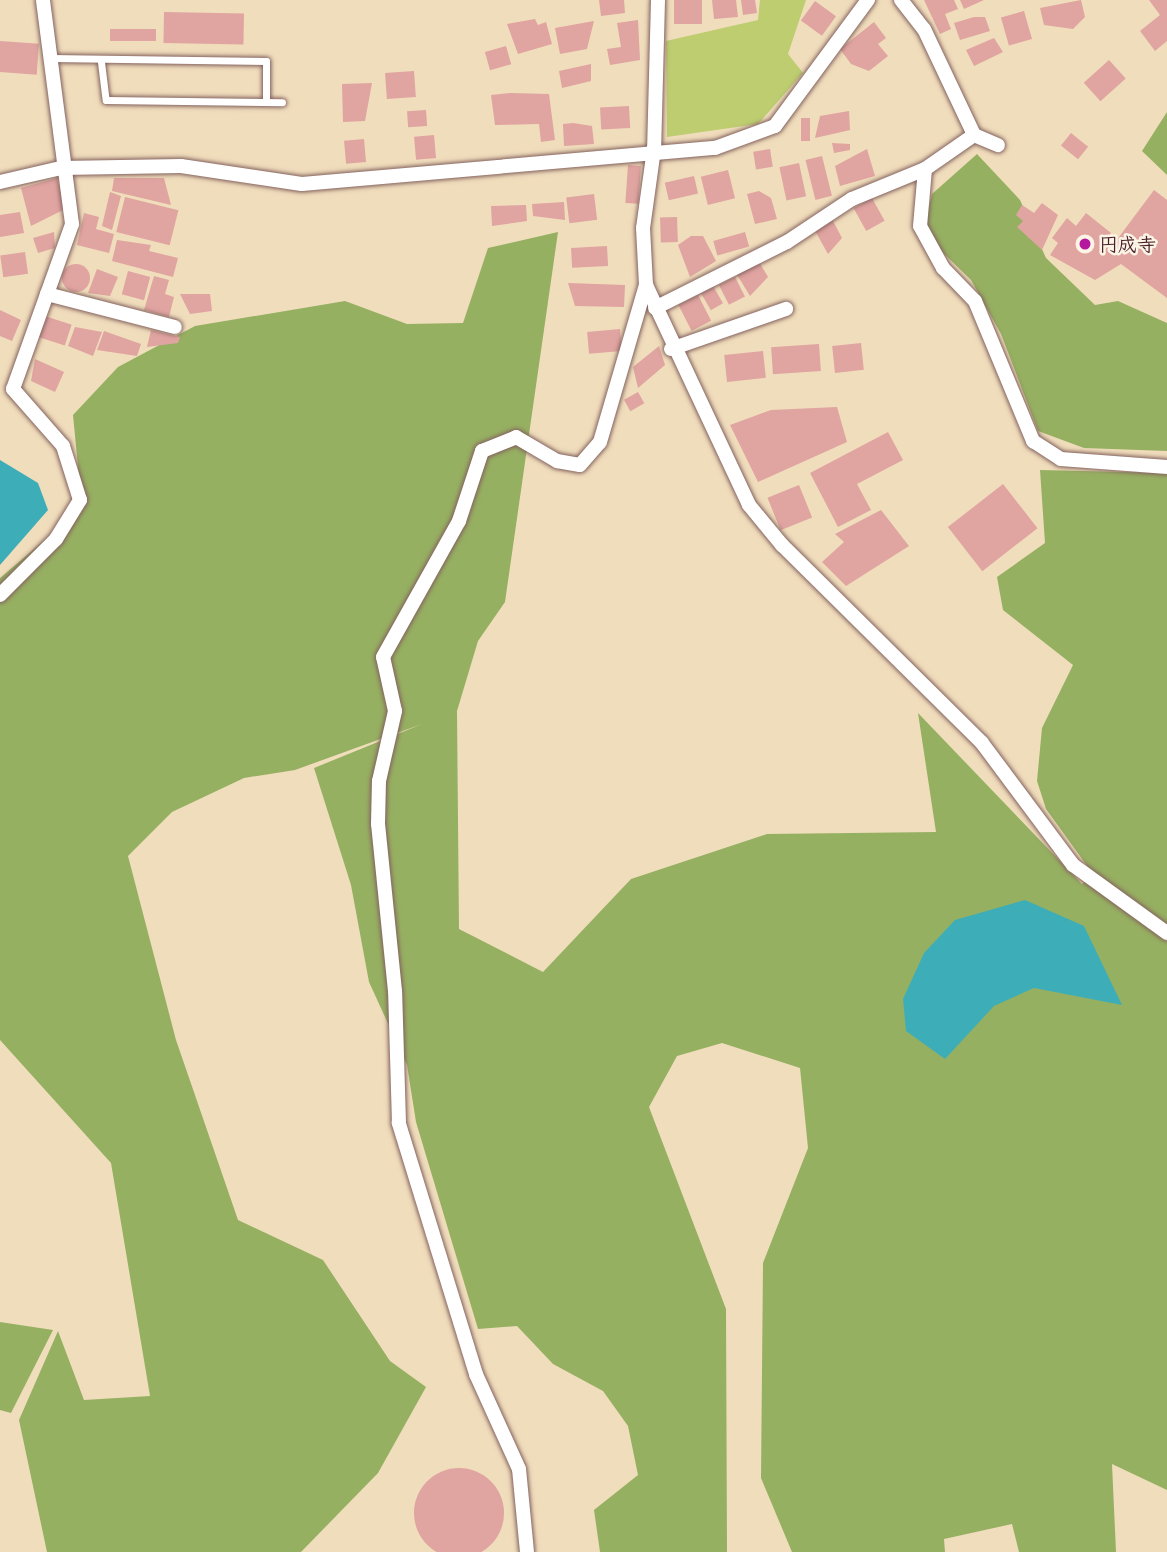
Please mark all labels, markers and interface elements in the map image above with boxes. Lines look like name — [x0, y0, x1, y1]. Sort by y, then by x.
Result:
place label: 円成寺 — [1099, 233, 1156, 255]
marker: 円成寺 — [1077, 236, 1093, 252]

